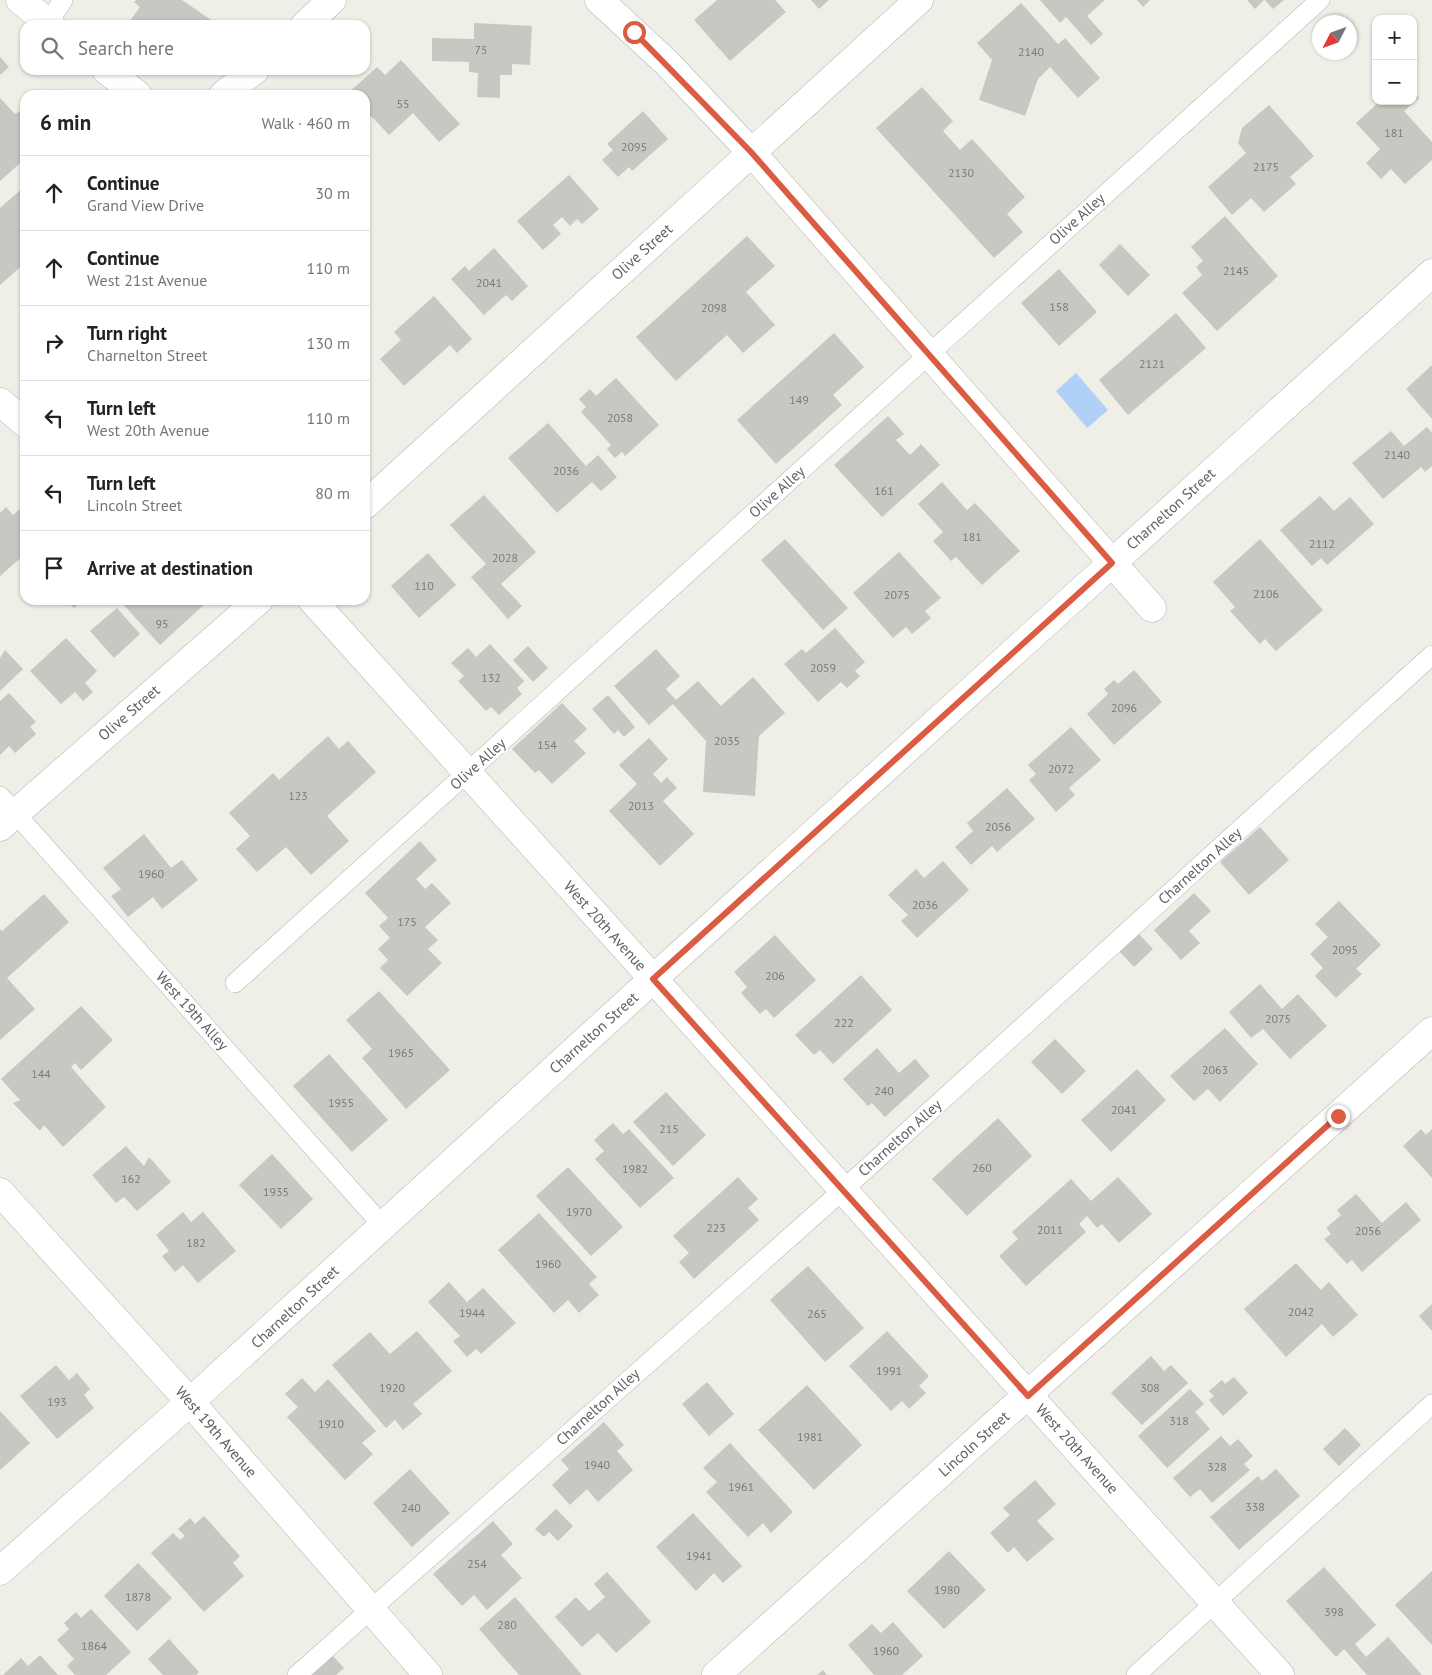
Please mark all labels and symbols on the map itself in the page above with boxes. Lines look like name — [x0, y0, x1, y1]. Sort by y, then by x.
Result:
north arrow — [1312, 15, 1357, 60]
route start — [623, 21, 646, 44]
house number: 75 — [474, 42, 488, 57]
house number: 2140 — [1018, 44, 1045, 59]
house number: 55 — [396, 96, 410, 111]
house number: 181 — [1384, 125, 1404, 140]
house number: 2095 — [621, 139, 647, 154]
house number: 2175 — [1253, 159, 1279, 174]
house number: 2130 — [948, 165, 975, 180]
street label: Olive Alley — [1045, 189, 1109, 249]
street label: Olive Street — [607, 219, 676, 284]
house number: 2145 — [1223, 263, 1249, 278]
house number: 2041 — [476, 275, 502, 290]
house number: 158 — [1049, 299, 1069, 314]
house number: 2098 — [701, 300, 727, 315]
house number: 2121 — [1139, 356, 1165, 371]
house number: 149 — [789, 392, 809, 407]
house number: 2058 — [607, 410, 633, 425]
house number: 2140 — [1384, 447, 1411, 462]
street label: Olive Alley — [745, 462, 809, 522]
house number: 2036 — [553, 463, 579, 478]
street label: Charnelton Street — [1122, 464, 1219, 553]
house number: 161 — [874, 483, 894, 498]
house number: 181 — [962, 529, 982, 544]
house number: 2112 — [1309, 536, 1335, 551]
house number: 2028 — [492, 550, 518, 565]
house number: 110 — [414, 578, 434, 593]
house number: 2106 — [1253, 586, 1279, 601]
house number: 2075 — [884, 587, 910, 602]
house number: 95 — [155, 616, 169, 631]
house number: 2059 — [810, 660, 836, 675]
house number: 132 — [481, 670, 501, 685]
street label: Olive Street — [94, 681, 163, 745]
house number: 2096 — [1111, 700, 1137, 715]
house number: 2035 — [714, 733, 740, 748]
street label: Olive Alley — [446, 734, 510, 794]
house number: 154 — [537, 737, 557, 752]
house number: 2072 — [1048, 761, 1074, 776]
house number: 123 — [288, 788, 308, 803]
house number: 2013 — [628, 798, 654, 813]
house number: 2056 — [985, 819, 1011, 834]
street label: Charnelton Alley — [1154, 823, 1245, 908]
house number: 1960 — [138, 866, 165, 881]
street label: West 20th Avenue — [560, 877, 651, 975]
house number: 2036 — [912, 897, 938, 912]
house number: 175 — [397, 914, 417, 929]
house number: 2095 — [1332, 942, 1358, 957]
street label: West 19th Alley — [152, 967, 233, 1054]
house number: 206 — [765, 968, 785, 983]
street label: Charnelton Street — [545, 988, 642, 1077]
house number: 2075 — [1265, 1011, 1291, 1026]
house number: 222 — [834, 1015, 854, 1030]
house number: 1965 — [388, 1045, 414, 1060]
house number: 2063 — [1202, 1062, 1228, 1077]
house number: 144 — [31, 1066, 51, 1081]
house number: 240 — [874, 1083, 894, 1098]
house number: 1955 — [328, 1095, 354, 1110]
street label: Charnelton Alley — [854, 1095, 945, 1180]
house number: 2041 — [1111, 1102, 1137, 1117]
route end — [1327, 1105, 1350, 1128]
house number: 215 — [659, 1121, 679, 1136]
house number: 260 — [972, 1160, 992, 1175]
house number: 1982 — [622, 1161, 648, 1176]
house number: 162 — [121, 1171, 141, 1186]
house number: 1935 — [263, 1184, 289, 1199]
house number: 1970 — [566, 1204, 593, 1219]
house number: 223 — [706, 1220, 726, 1235]
house number: 2011 — [1037, 1222, 1063, 1237]
house number: 2056 — [1355, 1223, 1381, 1238]
house number: 182 — [186, 1235, 206, 1250]
house number: 1960 — [535, 1256, 562, 1271]
street label: Charnelton Street — [247, 1261, 342, 1352]
house number: 2042 — [1288, 1304, 1314, 1319]
house number: 1944 — [459, 1305, 486, 1320]
house number: 265 — [807, 1306, 827, 1321]
house number: 1991 — [876, 1363, 902, 1378]
street label: Charnelton Alley — [552, 1364, 643, 1449]
house number: 1920 — [379, 1380, 406, 1395]
house number: 308 — [1140, 1380, 1160, 1395]
street label: West 19th Avenue — [172, 1382, 261, 1481]
house number: 193 — [47, 1394, 67, 1409]
street label: West 20th Avenue — [1032, 1400, 1123, 1498]
street label: Lincoln Street — [934, 1407, 1013, 1481]
house number: 318 — [1169, 1413, 1189, 1428]
house number: 1910 — [318, 1416, 345, 1431]
house number: 1981 — [797, 1429, 823, 1444]
house number: 1940 — [584, 1457, 611, 1472]
house number: 328 — [1207, 1459, 1227, 1474]
house number: 1961 — [728, 1479, 754, 1494]
house number: 338 — [1245, 1499, 1265, 1514]
house number: 240 — [401, 1500, 421, 1515]
house number: 1941 — [686, 1548, 712, 1563]
house number: 254 — [467, 1556, 487, 1571]
house number: 1980 — [934, 1582, 961, 1597]
house number: 1878 — [125, 1589, 151, 1604]
house number: 398 — [1324, 1604, 1344, 1619]
house number: 280 — [497, 1617, 517, 1632]
house number: 1864 — [81, 1638, 108, 1653]
house number: 1960 — [873, 1643, 900, 1658]

